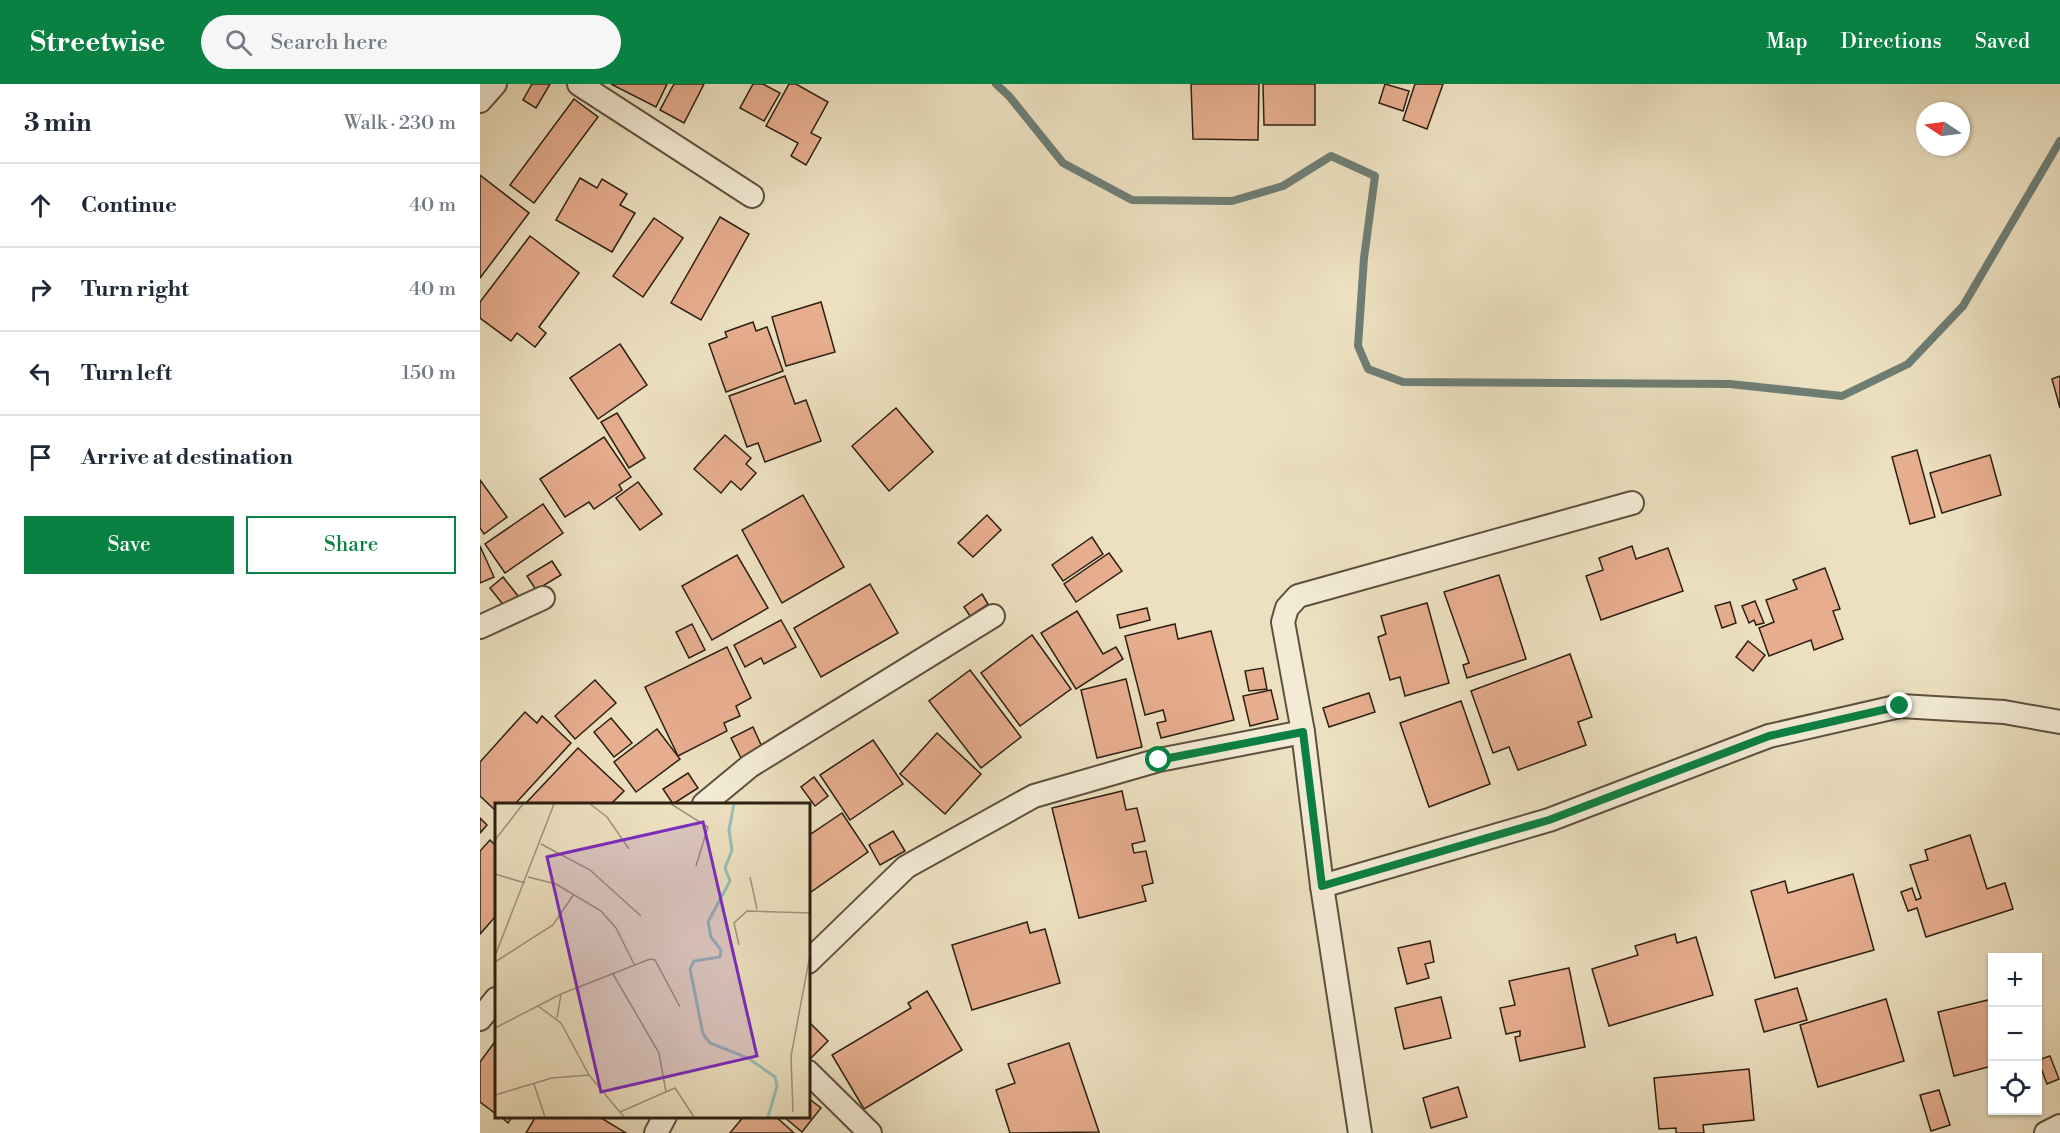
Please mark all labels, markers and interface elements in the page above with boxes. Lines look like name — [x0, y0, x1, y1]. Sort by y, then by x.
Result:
search box — [201, 15, 621, 69]
text: Streetwise — [30, 25, 165, 60]
icon: search — [222, 26, 255, 59]
text: Search here — [270, 29, 388, 56]
text: Map — [1766, 29, 1808, 55]
text: Directions — [1841, 29, 1942, 55]
text: Saved — [1975, 29, 2030, 55]
north arrow — [1916, 102, 1970, 156]
text: 3 min — [24, 107, 92, 139]
text: Walk · 230 m — [344, 111, 456, 136]
icon: ahead — [24, 189, 57, 222]
text: Continue — [81, 192, 177, 219]
text: 40 m — [409, 193, 456, 218]
icon: right — [24, 273, 57, 306]
text: Turn right — [81, 276, 189, 303]
text: 40 m — [409, 277, 456, 302]
icon: left — [24, 357, 57, 390]
text: Turn left — [81, 360, 172, 387]
text: 150 m — [401, 361, 456, 386]
icon: arrive — [24, 441, 57, 474]
text: Arrive at destination — [81, 444, 293, 471]
button: Save — [24, 516, 234, 574]
button: Share — [246, 516, 456, 574]
route end — [1886, 692, 1912, 718]
route start — [1145, 746, 1171, 772]
inset map — [495, 803, 810, 1118]
map controls — [1988, 953, 2042, 1115]
button: + — [1988, 953, 2042, 1007]
button: − — [1988, 1007, 2042, 1061]
button: locate — [1988, 1061, 2042, 1115]

